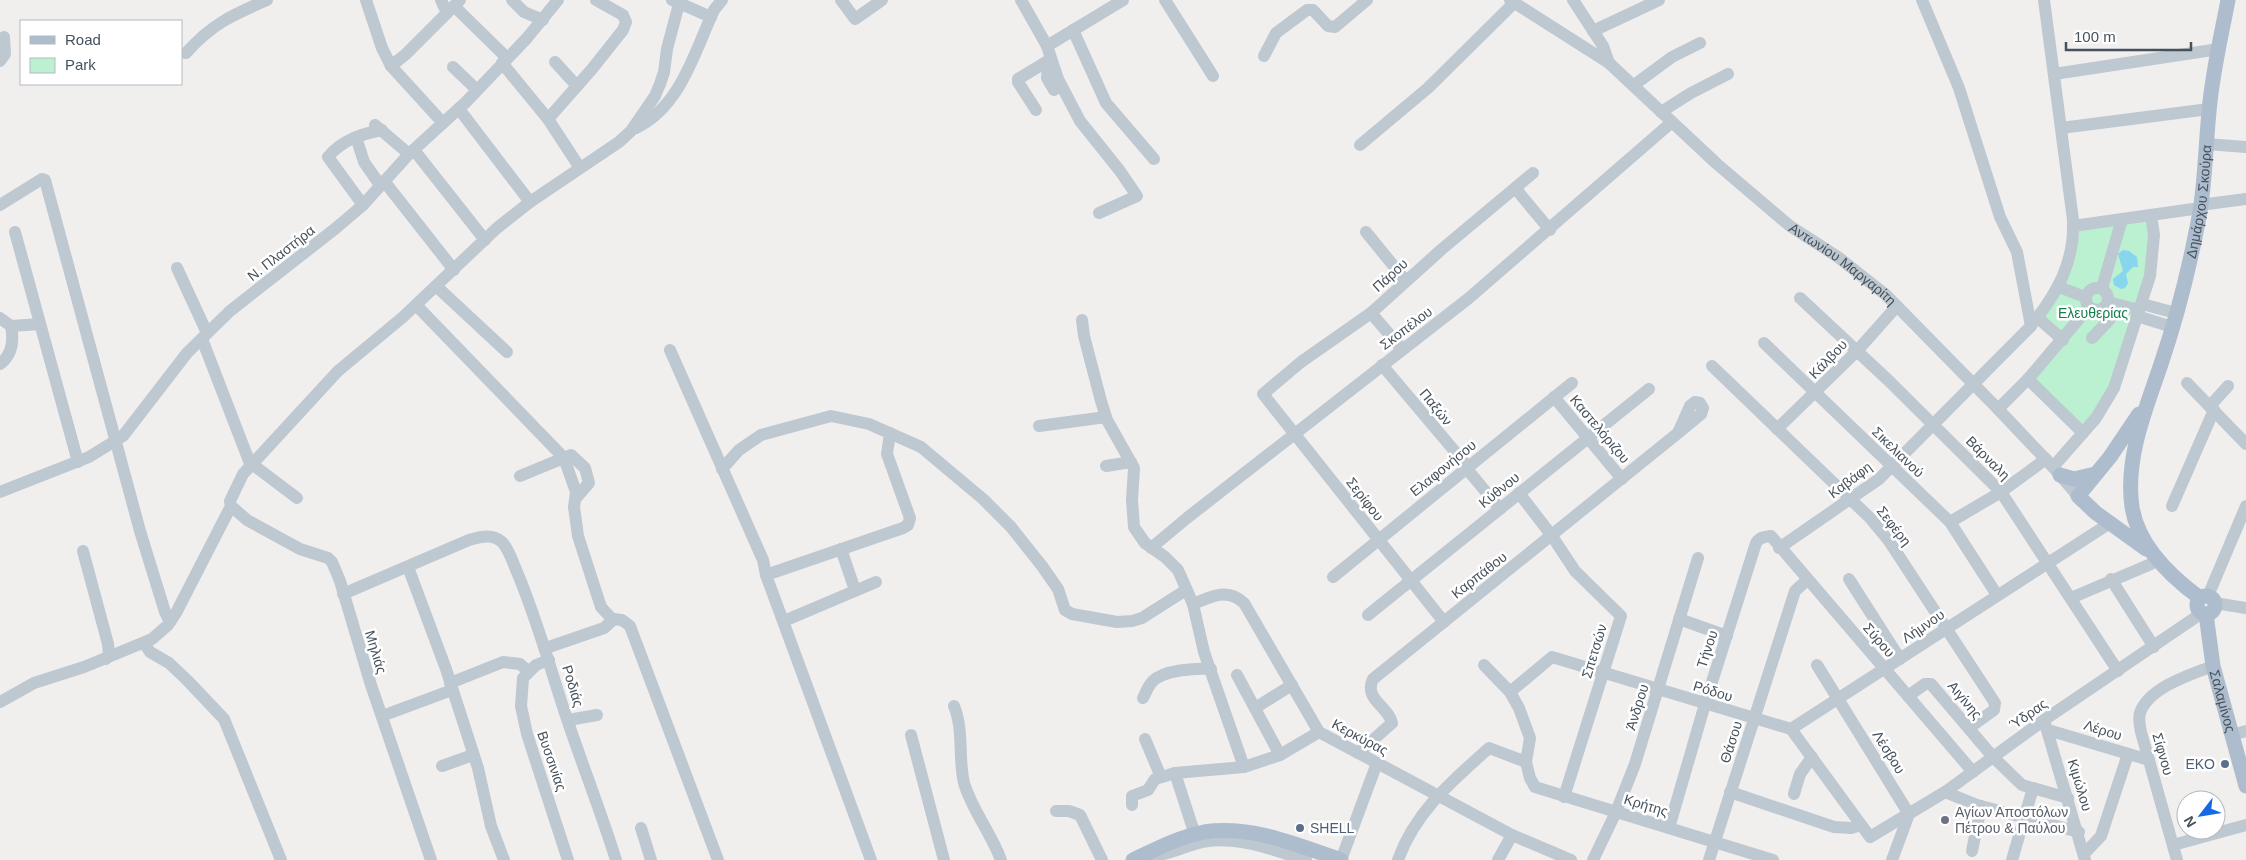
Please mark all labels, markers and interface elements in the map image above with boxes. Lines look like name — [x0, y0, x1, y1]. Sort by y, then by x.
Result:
legend — [20, 20, 182, 85]
scale bar — [2066, 20, 2191, 52]
text: 100 m — [2074, 28, 2116, 45]
text: Road — [65, 31, 101, 48]
text: Park — [65, 56, 96, 73]
street label: Δημάρχου Σκούρα — [2183, 144, 2214, 260]
street label: Αντωνίου Μαργαρίτη — [1786, 220, 1900, 309]
street label: Ν. Πλαστήρα — [244, 222, 318, 284]
street label: Πάρου — [1369, 255, 1411, 295]
street label: Σκοπέλου — [1377, 303, 1435, 353]
park label: Ελευθερίας — [2058, 305, 2128, 321]
street label: Κάλβου — [1806, 336, 1850, 382]
street label: Παξών — [1416, 385, 1456, 429]
street label: Καστελόριζου — [1567, 392, 1633, 466]
street label: Σικελιανού — [1869, 423, 1927, 481]
street label: Βάρναλη — [1963, 433, 2013, 483]
street label: Ελαφονήσου — [1407, 437, 1479, 499]
street label: Καβάφη — [1825, 458, 1875, 502]
street label: Κύθνου — [1476, 469, 1522, 511]
street label: Σερίφου — [1343, 474, 1387, 524]
street label: Σεφέρη — [1874, 503, 1914, 549]
street label: Καρπάθου — [1448, 548, 1510, 602]
street label: Λήμνου — [1899, 606, 1947, 646]
street label: Σύρου — [1860, 620, 1898, 660]
street label: Σπετσών — [1578, 622, 1610, 680]
street label: Μηλιάς — [362, 628, 390, 676]
street label: Τήνου — [1693, 628, 1721, 670]
street label: Ροδιάς — [559, 663, 587, 709]
street label: Σαλαμίνος — [2206, 668, 2239, 735]
street label: Ρόδου — [1691, 677, 1735, 705]
street label: Αιγίνης — [1945, 678, 1985, 722]
street label: Άνδρου — [1622, 682, 1652, 732]
street label: Ύδρας — [2006, 695, 2050, 733]
street label: Κερκύρας — [1329, 716, 1391, 758]
street label: Λέρου — [2082, 717, 2124, 743]
street label: Θάσου — [1717, 719, 1745, 765]
street label: Λέσβου — [1870, 728, 1908, 776]
street label: Βυσσινίας — [534, 729, 570, 793]
street label: Σίφνου — [2149, 731, 2177, 777]
place label: EKO — [2185, 756, 2215, 772]
street label: Κιμώλου — [2065, 757, 2095, 813]
marker: EKO — [2219, 758, 2231, 770]
north arrow — [2176, 790, 2226, 840]
street label: Κρήτης — [1622, 791, 1670, 819]
place label: Αγίων Αποστόλων Πέτρου & Παύλου — [1955, 804, 2068, 836]
text: N — [2180, 813, 2199, 830]
marker: Αγίων Αποστόλων Πέτρου & Παύλου — [1939, 814, 1951, 826]
place label: SHELL — [1310, 820, 1355, 836]
marker: SHELL — [1294, 822, 1306, 834]

